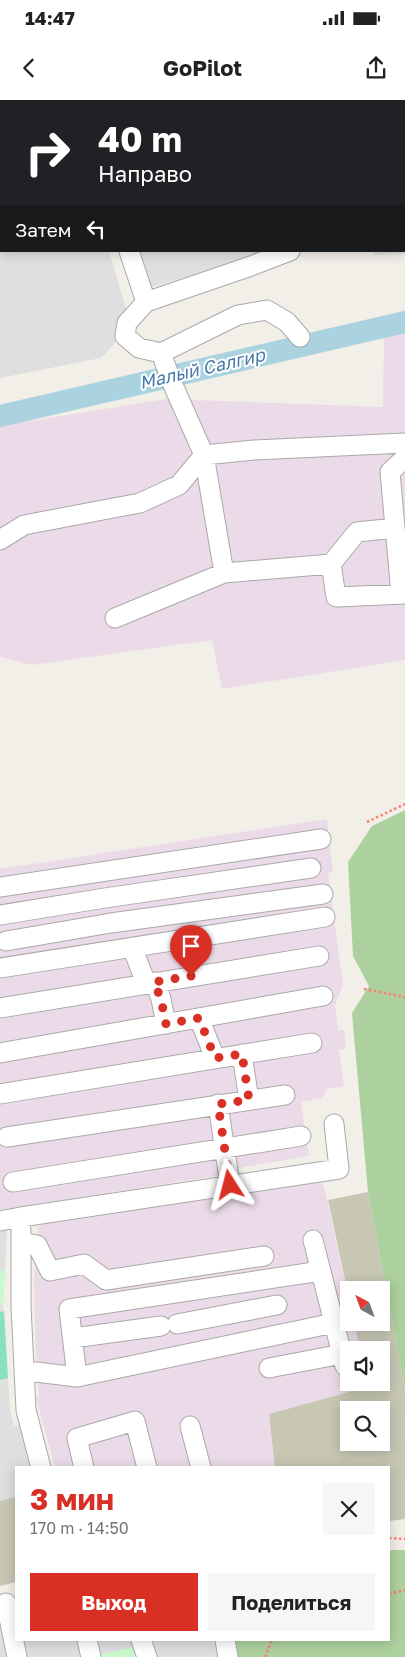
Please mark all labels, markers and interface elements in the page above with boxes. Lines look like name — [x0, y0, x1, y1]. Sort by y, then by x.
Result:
text: 14:47 — [25, 6, 75, 29]
icon: back — [15, 54, 43, 82]
text: GoPilot — [163, 54, 242, 81]
icon: share — [362, 54, 390, 82]
text: 40 m — [98, 118, 182, 160]
icon: right — [15, 120, 80, 185]
text: Направо — [98, 160, 192, 187]
icon: left — [82, 215, 110, 243]
text: Затем — [15, 218, 72, 241]
water label: Малый Салгир — [137, 342, 269, 393]
pin — [170, 925, 212, 976]
icon: arrive — [177, 932, 205, 960]
position arrow — [203, 1158, 255, 1210]
north arrow — [340, 1281, 390, 1331]
map controls — [340, 1281, 390, 1451]
button: sound — [340, 1341, 390, 1391]
button: search — [340, 1401, 390, 1451]
text: 3 мин — [30, 1481, 114, 1517]
button: close — [323, 1483, 375, 1535]
text: 170 m · 14:50 — [30, 1518, 129, 1538]
button: Выход — [30, 1573, 198, 1631]
button: Поделиться — [208, 1573, 375, 1631]

